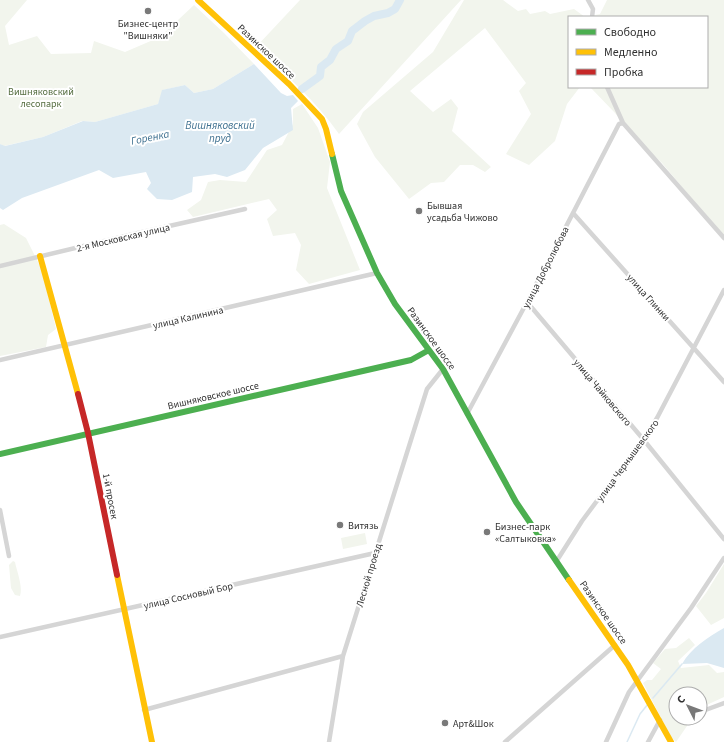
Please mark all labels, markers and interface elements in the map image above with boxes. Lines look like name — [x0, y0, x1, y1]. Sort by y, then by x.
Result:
marker: Бизнес-центр "Вишняки" — [143, 6, 153, 16]
legend — [568, 16, 708, 88]
place label: Бизнес-центр "Вишняки" — [118, 17, 179, 43]
street label: Разинское шоссе — [234, 21, 298, 82]
text: Свободно — [604, 24, 656, 41]
text: Медленно — [604, 44, 658, 61]
text: Пробка — [604, 64, 643, 81]
park label: Вишняковский лесопарк — [8, 85, 74, 111]
water label: Вишняковский пруд — [185, 118, 255, 146]
water label: Горенка — [130, 126, 171, 149]
place label: Бывшая усадьба Чижово — [427, 199, 498, 225]
marker: Бывшая усадьба Чижово — [414, 206, 424, 216]
street label: 2-я Московская улица — [75, 220, 171, 256]
street label: улица Добролюбова — [519, 224, 573, 311]
street label: улица Глинки — [623, 271, 673, 324]
street label: улица Калинина — [152, 303, 225, 333]
street label: Разинское шоссе — [404, 304, 459, 373]
street label: улица Чайковского — [570, 356, 635, 429]
street label: Вишняковское шоссе — [166, 379, 260, 413]
street label: улица Чернышевского — [593, 417, 662, 505]
street label: 1-й просек — [99, 472, 121, 520]
place label: Витязь — [348, 519, 378, 533]
marker: Витязь — [335, 520, 345, 530]
place label: Бизнес-парк «Салтыковка» — [495, 520, 556, 546]
marker: Бизнес-парк «Салтыковка» — [482, 527, 492, 537]
street label: Лесной проезд — [353, 541, 385, 609]
street label: Разинское шоссе — [576, 578, 630, 647]
street label: улица Сосновый Бор — [142, 579, 235, 613]
north arrow — [668, 686, 708, 726]
text: С — [673, 692, 689, 707]
place label: Арт&Шок — [453, 717, 494, 731]
marker: Арт&Шок — [440, 718, 450, 728]

